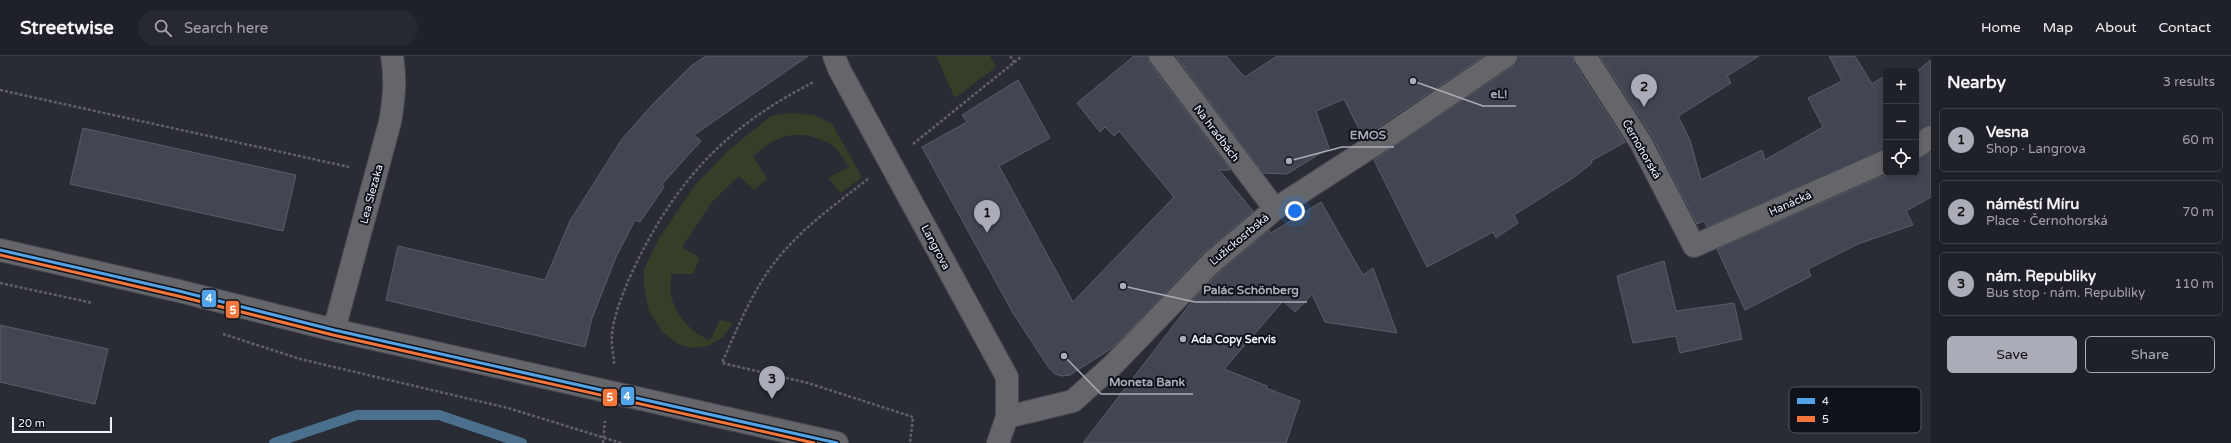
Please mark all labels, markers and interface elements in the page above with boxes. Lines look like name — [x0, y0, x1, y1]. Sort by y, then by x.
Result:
search box — [138, 10, 418, 46]
text: Streetwise — [20, 17, 114, 39]
icon: search — [152, 17, 174, 39]
text: Search here — [184, 19, 268, 37]
text: Home — [1981, 19, 2021, 36]
text: Map — [2043, 19, 2073, 36]
text: About — [2095, 19, 2137, 36]
text: Contact — [2159, 19, 2211, 36]
map controls — [1883, 68, 1919, 176]
button: + — [1883, 68, 1919, 104]
text: Nearby — [1947, 72, 2006, 93]
pin: 2 — [1631, 74, 1657, 107]
text: 3 results — [2163, 74, 2215, 90]
callout: eL! — [1483, 82, 1516, 106]
text: eL! — [1491, 87, 1507, 101]
street label: Na hradbách — [1191, 102, 1242, 164]
button: − — [1883, 104, 1919, 140]
street label: Černohorská — [1619, 117, 1665, 181]
callout: EMOS — [1342, 123, 1394, 147]
text: Vesna — [1986, 123, 2029, 141]
text: EMOS — [1350, 128, 1387, 142]
text: 1 — [1957, 132, 1965, 148]
text: 60 m — [2182, 132, 2214, 148]
button: locate — [1883, 140, 1919, 176]
text: Shop · Langrova — [1986, 141, 2086, 157]
street label: Lea Slezaka — [357, 163, 386, 225]
street label: Hanácká — [1767, 188, 1814, 219]
text: náměstí Míru — [1986, 195, 2079, 213]
pin: 1 — [974, 200, 1000, 233]
your location — [1285, 201, 1305, 221]
text: 2 — [1957, 204, 1965, 220]
text: 70 m — [2182, 204, 2214, 220]
street label: Lužickosrbská — [1207, 211, 1272, 268]
text: Place · Černohorská — [1986, 213, 2108, 229]
street label: Langrova — [918, 223, 953, 272]
text: nám. Republiky — [1986, 267, 2096, 285]
text: 3 — [1957, 276, 1965, 292]
text: 110 m — [2174, 276, 2214, 292]
callout: Palác Schönberg — [1195, 278, 1307, 302]
text: Palác Schönberg — [1203, 283, 1299, 298]
text: Bus stop · nám. Republiky — [1986, 285, 2145, 301]
line badge: 4 — [201, 289, 217, 308]
text: 4 — [206, 292, 213, 305]
line badge: 5 — [225, 300, 240, 319]
text: 5 — [230, 304, 237, 317]
place label: Ada Copy Servis — [1191, 333, 1277, 347]
marker: Ada Copy Servis — [1178, 334, 1188, 344]
button: Save — [1947, 336, 2077, 373]
button: Share — [2085, 336, 2215, 373]
pin: 3 — [759, 366, 785, 399]
callout: Moneta Bank — [1101, 370, 1193, 394]
text: Moneta Bank — [1109, 375, 1186, 389]
line badge: 4 — [620, 386, 635, 406]
legend — [1789, 387, 1921, 433]
line badge: 5 — [602, 388, 618, 407]
text: 4 — [624, 390, 631, 403]
text: 5 — [607, 391, 614, 404]
text: 4 — [1822, 395, 1829, 408]
text: 5 — [1822, 413, 1829, 426]
scale bar — [12, 415, 112, 434]
text: 20 m — [18, 417, 45, 430]

